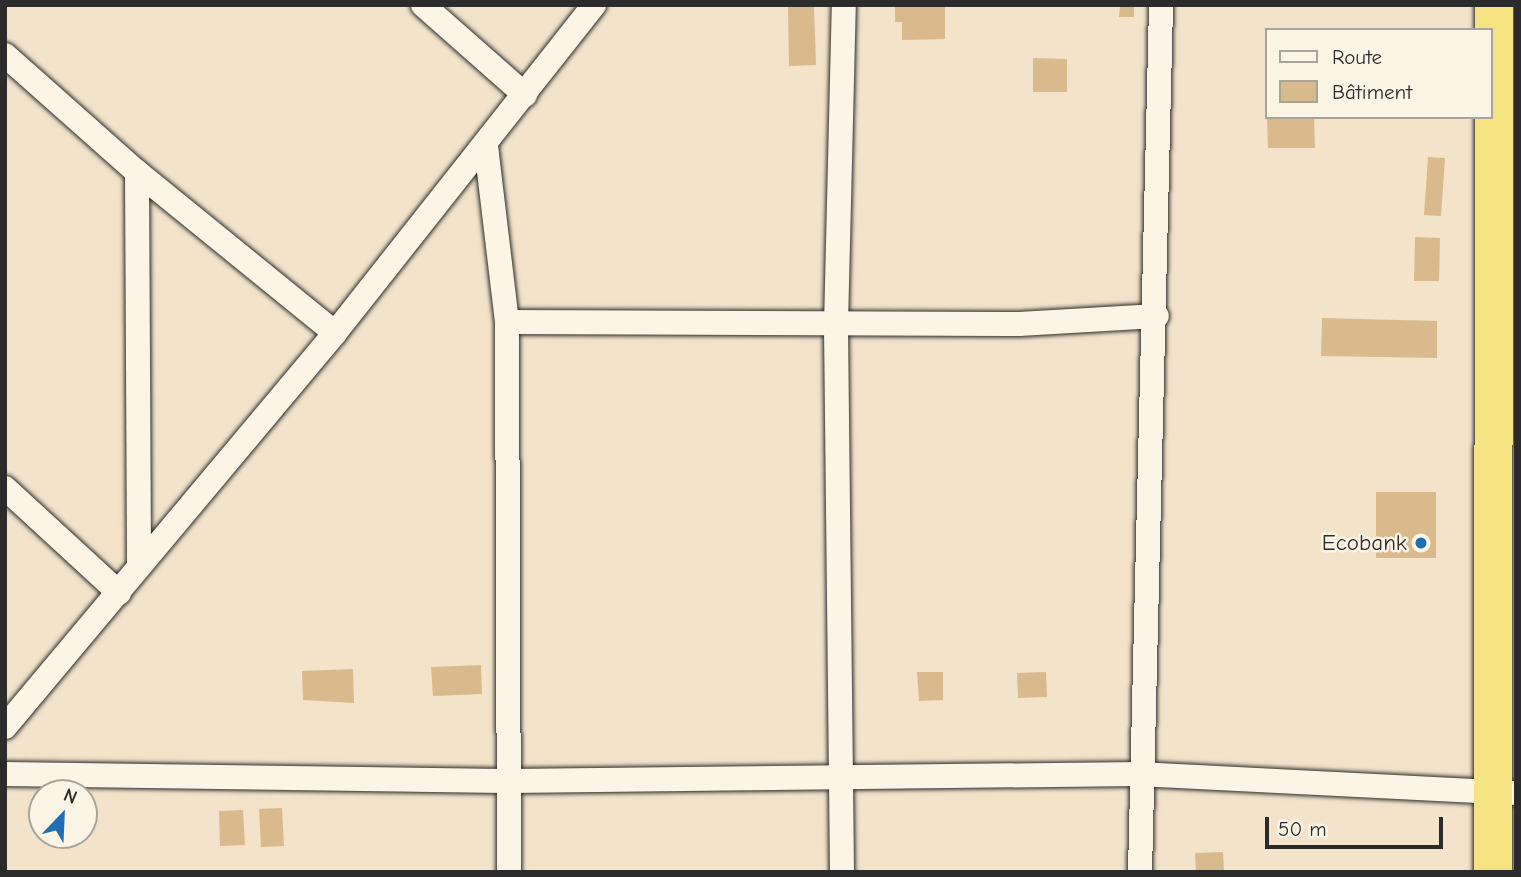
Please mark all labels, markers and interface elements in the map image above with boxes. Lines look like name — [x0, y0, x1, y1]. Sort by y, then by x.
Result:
legend — [1266, 28, 1493, 119]
text: Route — [1332, 45, 1382, 69]
text: Bâtiment — [1332, 80, 1412, 104]
place label: Ecobank — [1322, 529, 1407, 557]
marker: Ecobank — [1413, 535, 1429, 551]
north arrow — [28, 779, 98, 849]
text: N — [60, 784, 80, 809]
scale bar — [1269, 804, 1448, 848]
text: 50 m — [1278, 817, 1327, 841]

